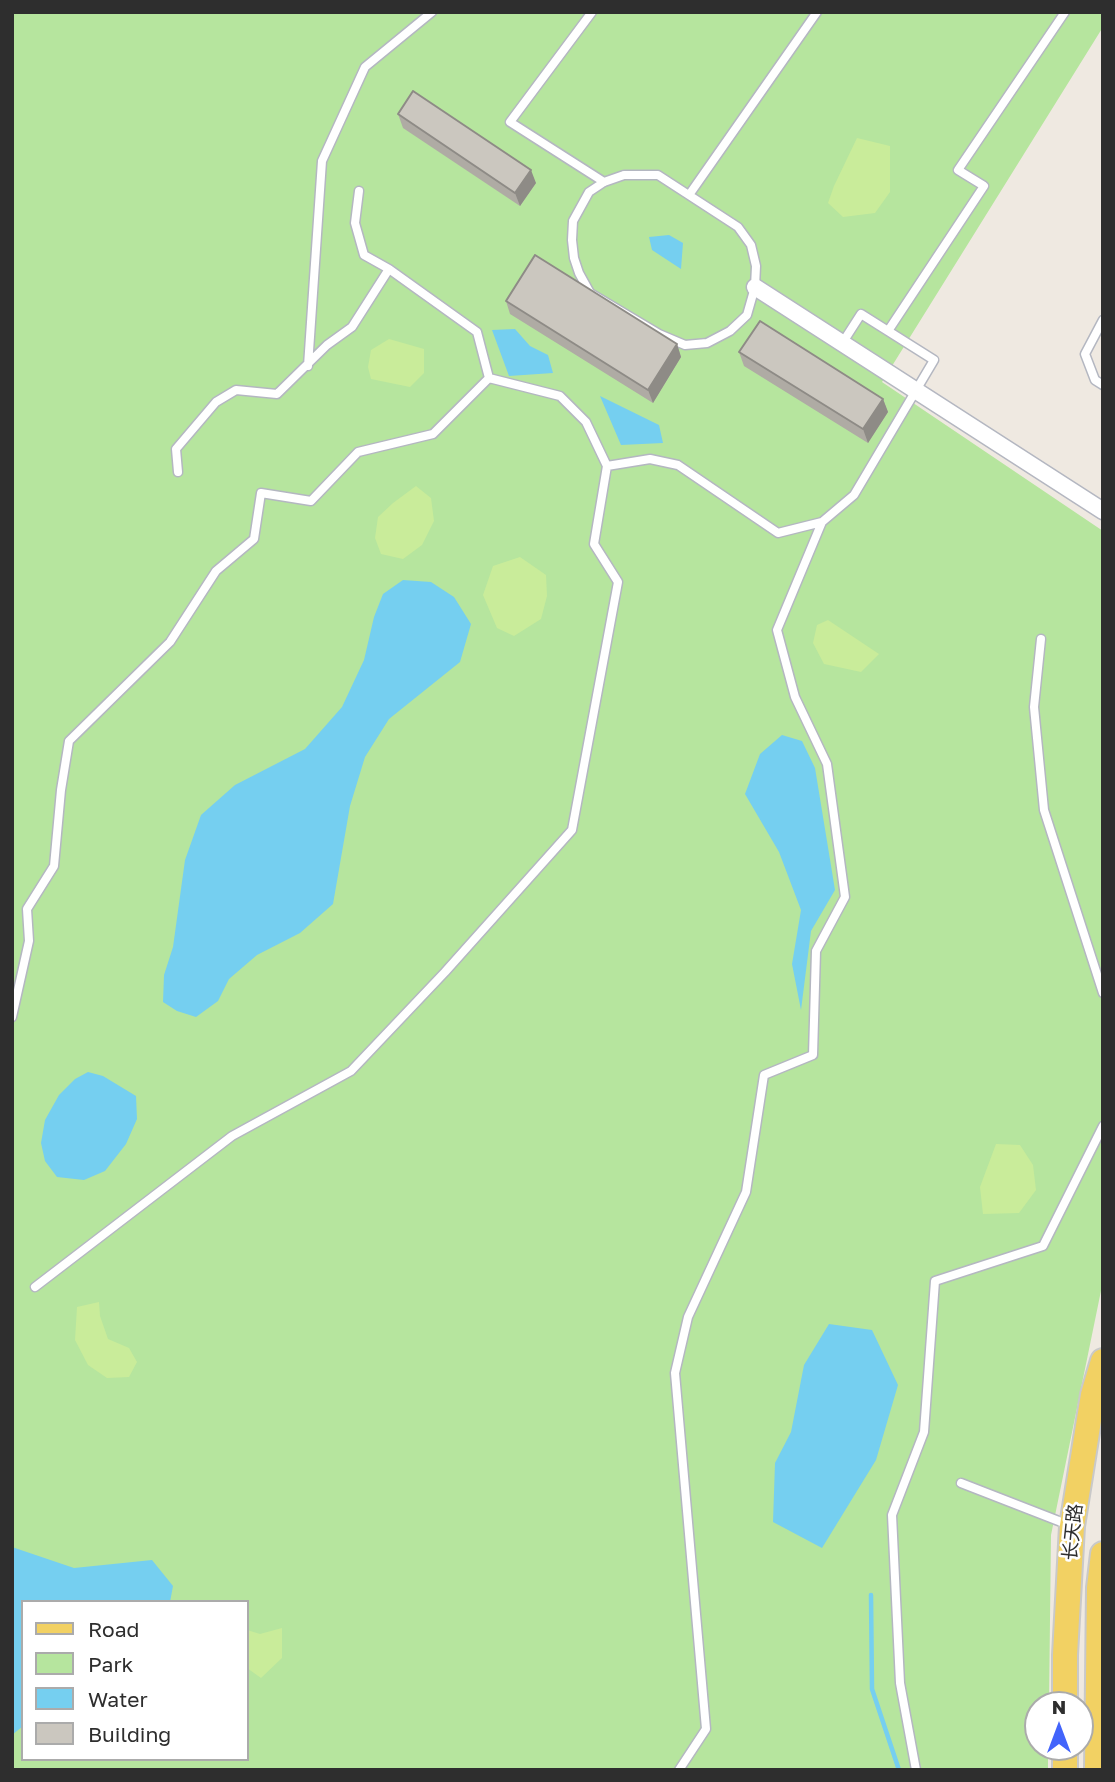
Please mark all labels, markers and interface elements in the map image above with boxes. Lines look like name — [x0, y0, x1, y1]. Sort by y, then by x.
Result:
street label: 长天路 — [1059, 1502, 1087, 1562]
legend — [21, 1600, 248, 1761]
text: Road — [88, 1616, 139, 1642]
text: Park — [88, 1651, 133, 1677]
text: Water — [88, 1686, 148, 1712]
north arrow — [1024, 1691, 1094, 1761]
text: N — [1052, 1695, 1066, 1718]
text: Building — [88, 1721, 171, 1747]

